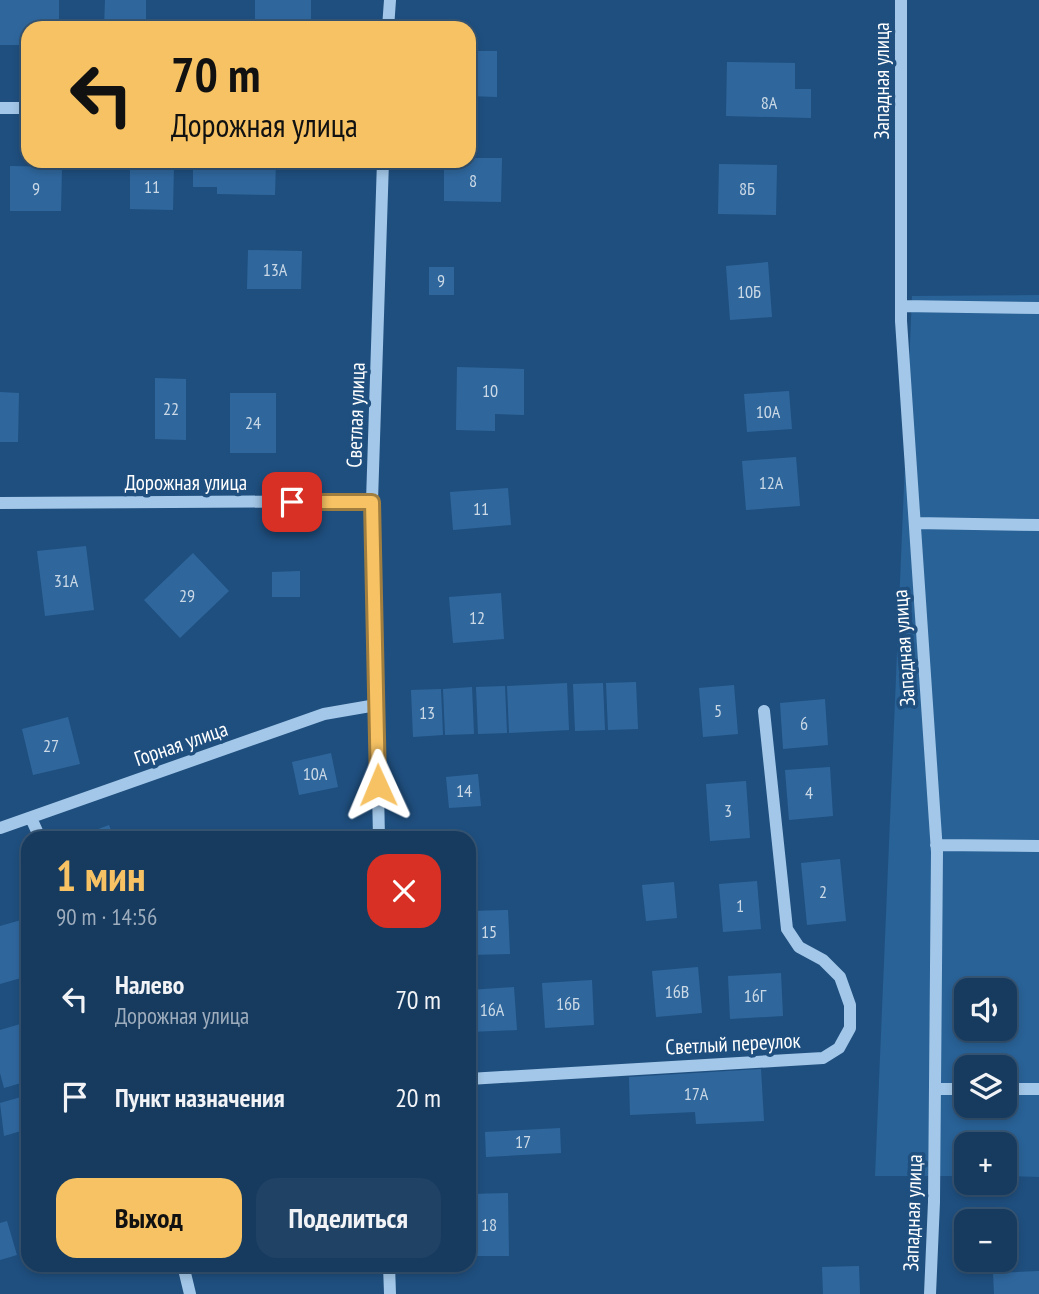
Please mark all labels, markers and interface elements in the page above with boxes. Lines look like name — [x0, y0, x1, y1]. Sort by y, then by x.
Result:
street label: Западная улица — [868, 22, 895, 140]
text: 70 m — [171, 42, 260, 106]
icon: left — [56, 49, 147, 140]
house number: 8А — [761, 91, 778, 114]
text: Дорожная улица — [171, 104, 358, 146]
house number: 8 — [469, 169, 477, 192]
house number: 11 — [144, 175, 160, 198]
house number: 9 — [32, 177, 40, 200]
house number: 8Б — [739, 177, 755, 200]
house number: 13А — [263, 258, 288, 281]
house number: 9 — [437, 269, 445, 292]
house number: 10Б — [737, 280, 761, 303]
street label: Светлая улица — [340, 362, 371, 468]
house number: 10 — [482, 379, 498, 402]
house number: 22 — [163, 397, 179, 420]
house number: 10А — [756, 400, 781, 423]
house number: 24 — [245, 411, 261, 434]
street label: Дорожная улица — [125, 469, 247, 496]
house number: 12А — [759, 471, 784, 494]
pin — [262, 472, 322, 532]
icon: arrive — [273, 483, 311, 521]
house number: 11 — [473, 497, 489, 520]
house number: 31А — [54, 569, 79, 592]
house number: 29 — [179, 584, 195, 607]
street label: Западная улица — [886, 589, 921, 707]
house number: 12 — [469, 606, 485, 629]
house number: 5 — [714, 699, 722, 722]
house number: 13 — [419, 701, 435, 724]
house number: 6 — [800, 712, 808, 735]
street label: Горная улица — [131, 715, 231, 772]
house number: 27 — [43, 734, 59, 757]
position arrow — [341, 748, 415, 822]
house number: 10А — [303, 762, 328, 785]
house number: 14 — [456, 779, 472, 802]
house number: 4 — [805, 781, 813, 804]
house number: 3 — [724, 799, 732, 822]
text: 1 мин — [56, 848, 146, 903]
button: close — [367, 854, 441, 928]
house number: 2 — [819, 880, 827, 903]
house number: 1 — [736, 894, 744, 917]
text: 90 m · 14:56 — [56, 902, 157, 931]
house number: 15 — [481, 920, 497, 943]
text: Налево — [115, 968, 184, 1001]
map controls — [954, 978, 1017, 1272]
button: sound — [954, 978, 1017, 1041]
icon: left — [56, 980, 94, 1018]
house number: 16В — [665, 980, 689, 1003]
text: 70 m — [395, 983, 441, 1016]
house number: 16Г — [744, 984, 767, 1007]
house number: 16Б — [556, 992, 580, 1015]
house number: 16А — [480, 998, 505, 1021]
text: Дорожная улица — [115, 1001, 249, 1030]
street label: Светлый переулок — [665, 1026, 801, 1061]
button: layers — [954, 1055, 1017, 1118]
icon: arrive — [56, 1078, 94, 1116]
text: Пункт назначения — [115, 1081, 285, 1114]
text: 20 m — [395, 1081, 441, 1114]
house number: 17А — [684, 1082, 709, 1105]
house number: 17 — [515, 1130, 531, 1153]
button: + — [954, 1132, 1017, 1195]
street label: Западная улица — [897, 1154, 928, 1272]
button: Выход — [56, 1178, 242, 1258]
button: Поделиться — [256, 1178, 441, 1258]
button: − — [954, 1209, 1017, 1272]
house number: 18 — [481, 1213, 497, 1236]

